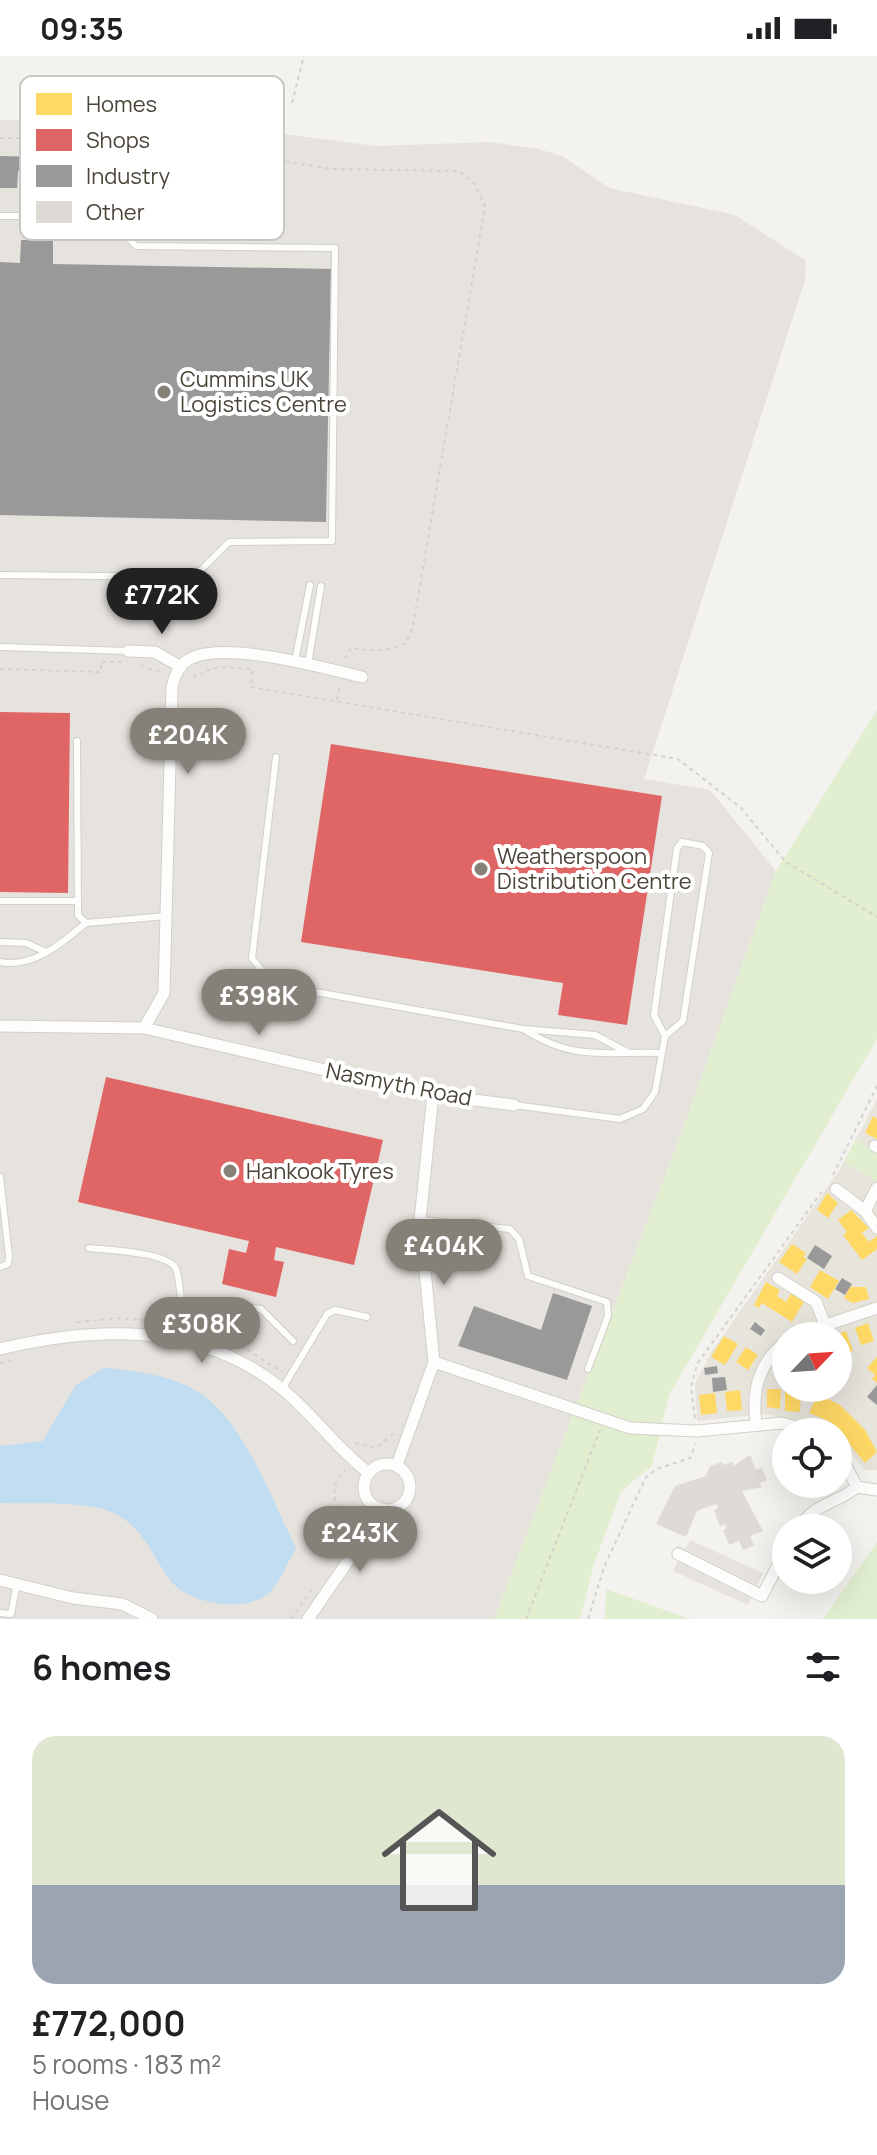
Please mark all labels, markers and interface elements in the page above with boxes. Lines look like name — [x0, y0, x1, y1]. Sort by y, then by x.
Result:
text: 09:35 — [40, 8, 124, 49]
legend — [20, 76, 284, 240]
text: Homes — [86, 89, 157, 119]
text: Shops — [86, 125, 150, 155]
text: Industry — [86, 161, 170, 191]
text: Other — [86, 197, 145, 227]
place label: Cummins UK Logistics Centre — [180, 364, 347, 419]
marker: Cummins UK Logistics Centre — [155, 383, 173, 401]
pin: £772K — [106, 568, 218, 636]
text: £772K — [124, 576, 200, 612]
pin: £204K — [132, 708, 244, 776]
text: £204K — [148, 716, 228, 752]
place label: Weatherspoon Distribution Centre — [497, 841, 692, 896]
marker: Weatherspoon Distribution Centre — [472, 860, 490, 878]
pin: £398K — [203, 969, 315, 1037]
text: £398K — [220, 977, 298, 1013]
street label: Nasmyth Road — [324, 1055, 474, 1113]
place label: Hankook Tyres — [246, 1156, 394, 1186]
marker: Hankook Tyres — [221, 1162, 239, 1180]
pin: £404K — [388, 1219, 500, 1287]
text: £404K — [404, 1227, 484, 1263]
pin: £308K — [146, 1297, 258, 1365]
text: £308K — [162, 1305, 242, 1341]
north arrow — [772, 1322, 852, 1402]
map controls — [772, 1322, 852, 1594]
button: locate — [772, 1418, 852, 1498]
pin: £243K — [304, 1506, 416, 1574]
text: £243K — [321, 1514, 399, 1550]
button: layers — [772, 1514, 852, 1594]
text: 6 homes — [32, 1644, 171, 1690]
icon: filters — [801, 1645, 845, 1689]
icon: home — [367, 1788, 511, 1932]
text: £772,000 — [32, 2000, 186, 2046]
text: 5 rooms · 183 m² — [32, 2046, 221, 2082]
text: House — [32, 2082, 109, 2118]

